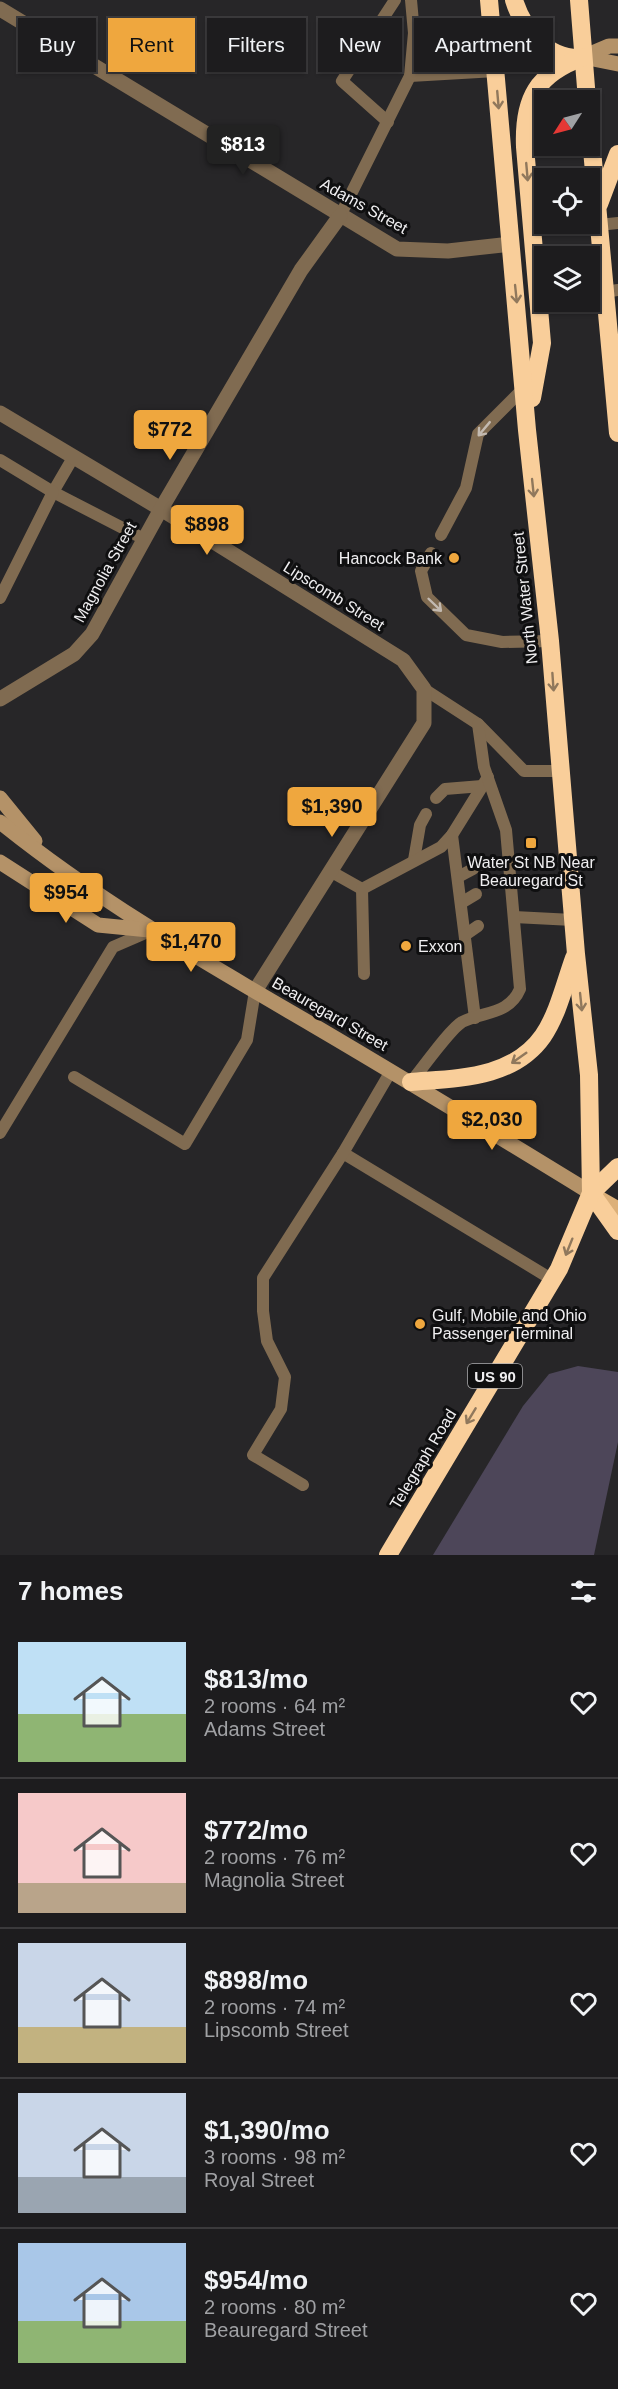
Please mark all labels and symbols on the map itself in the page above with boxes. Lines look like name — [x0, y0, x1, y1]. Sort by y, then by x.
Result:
one-way arrow — [493, 90, 504, 110]
north arrow — [534, 90, 600, 156]
pin: $813 — [207, 125, 279, 176]
one-way arrow — [522, 161, 533, 181]
street label: Adams Street — [317, 175, 411, 237]
one-way arrow — [511, 284, 522, 304]
pin: $772 — [134, 410, 206, 461]
one-way arrow — [478, 421, 491, 437]
one-way arrow — [528, 478, 539, 498]
pin: $898 — [171, 505, 243, 556]
street label: Magnolia Street — [70, 518, 140, 625]
street label: North Water Street — [510, 531, 540, 665]
place label: Hancock Bank — [339, 550, 443, 567]
marker: Hancock Bank — [447, 551, 461, 565]
street label: Lipscomb Street — [280, 558, 388, 634]
one-way arrow — [427, 597, 442, 612]
one-way arrow — [547, 672, 558, 692]
pin: $1,390 — [283, 787, 381, 838]
marker: Water St NB Near Beauregard St — [524, 836, 538, 850]
place label: Water St NB Near Beauregard St — [467, 854, 595, 889]
pin: $954 — [30, 873, 102, 924]
pin: $1,470 — [142, 922, 240, 973]
place label: Exxon — [418, 938, 462, 955]
marker: Exxon — [399, 939, 413, 953]
street label: Beauregard Street — [269, 974, 391, 1054]
one-way arrow — [576, 991, 587, 1011]
one-way arrow — [511, 1052, 528, 1064]
pin: $2,030 — [443, 1100, 541, 1151]
one-way arrow — [563, 1237, 574, 1256]
place label: Gulf, Mobile and Ohio Passenger Terminal — [432, 1307, 587, 1342]
marker: Gulf, Mobile and Ohio Passenger Terminal — [413, 1317, 427, 1331]
road number: US 90 — [468, 1364, 522, 1388]
street label: Telegraph Road — [387, 1406, 459, 1512]
one-way arrow — [465, 1407, 477, 1424]

